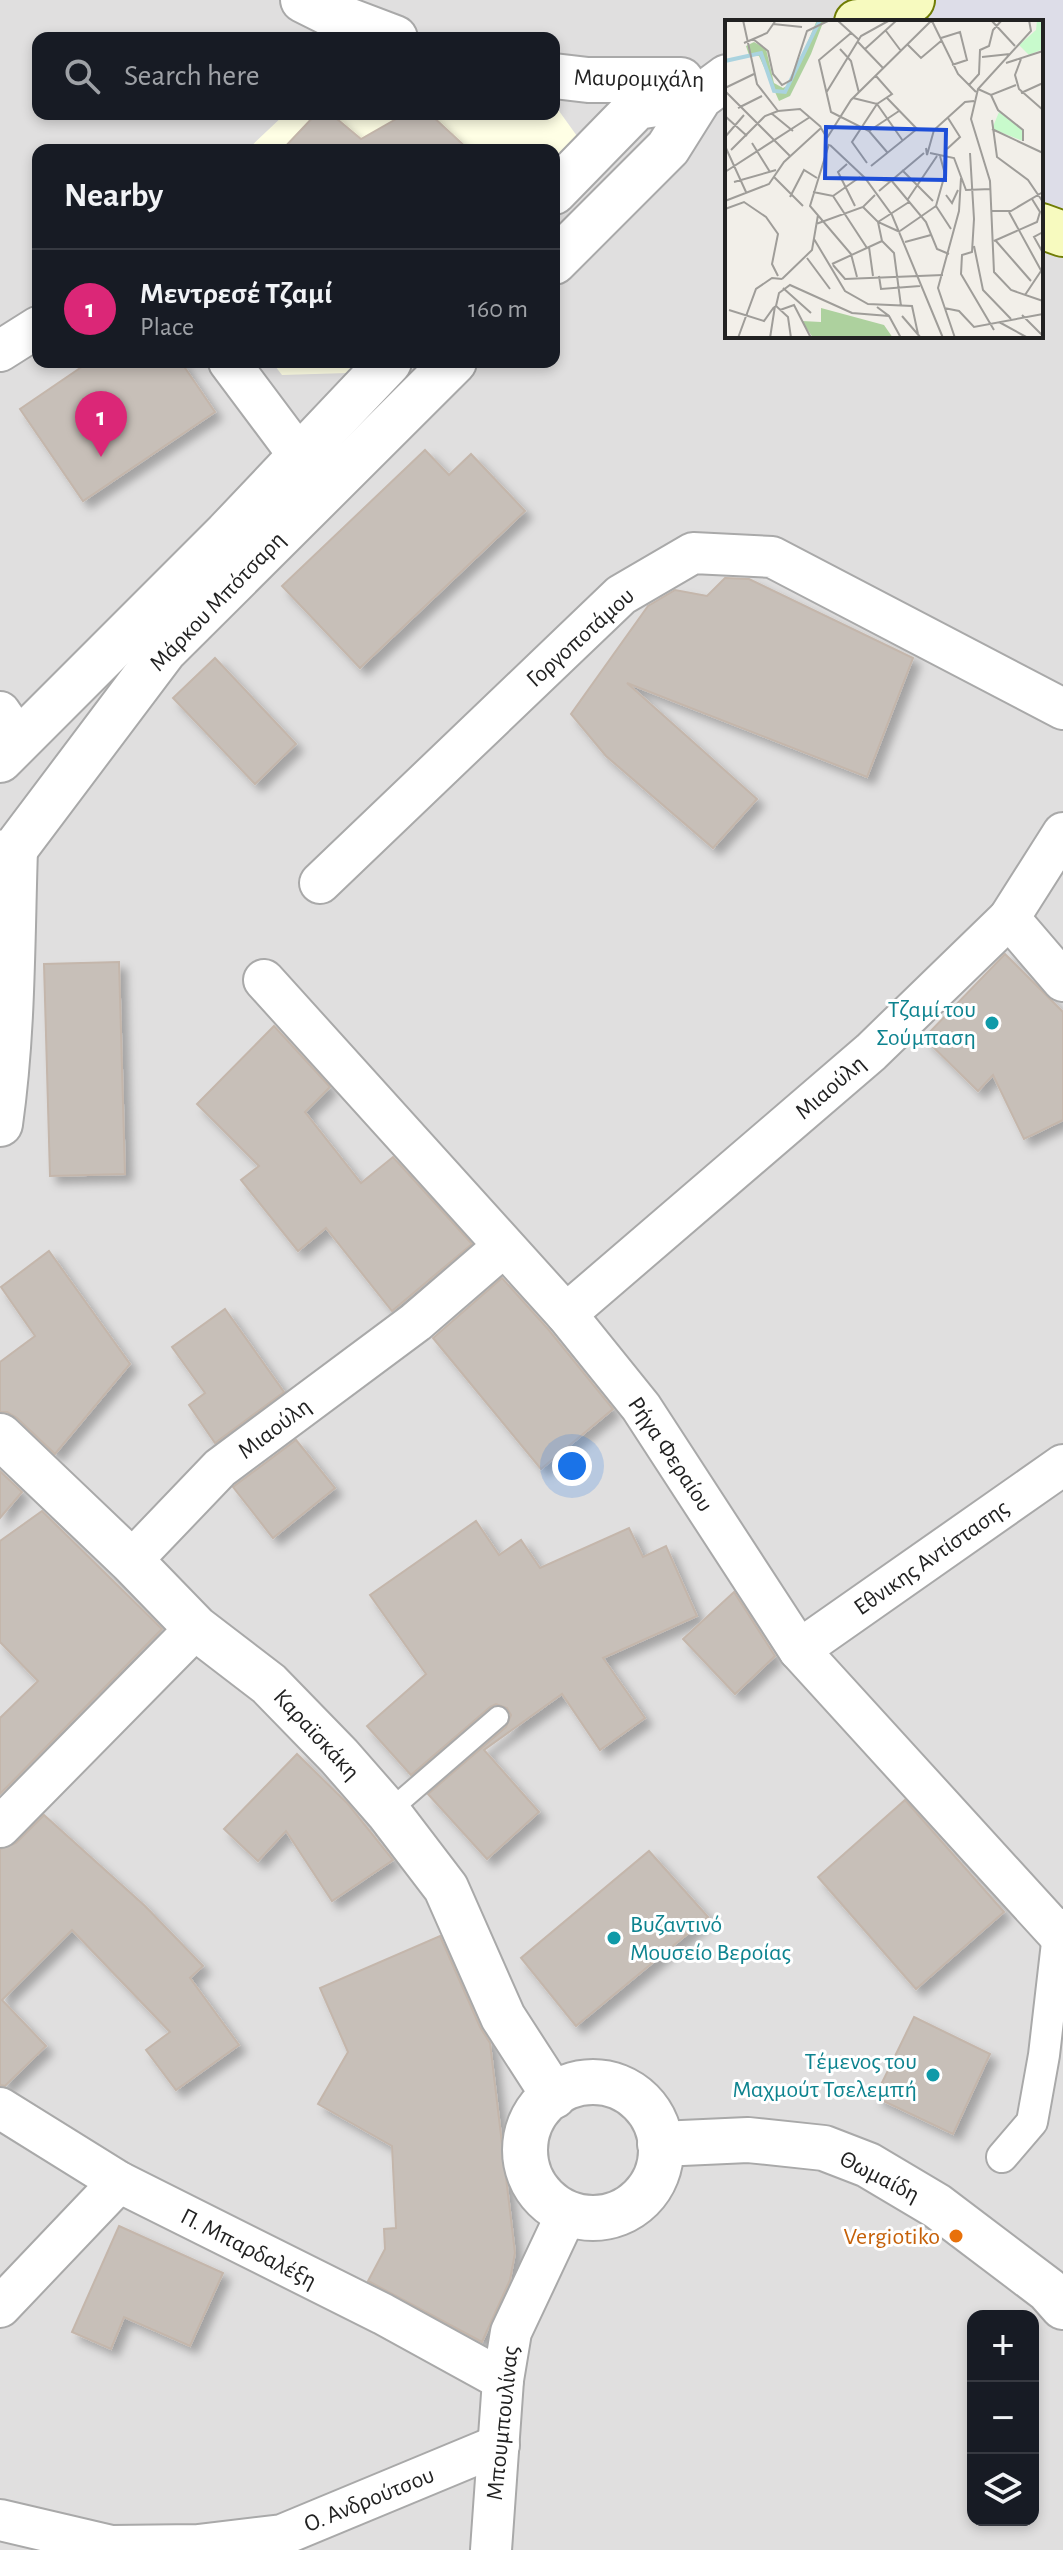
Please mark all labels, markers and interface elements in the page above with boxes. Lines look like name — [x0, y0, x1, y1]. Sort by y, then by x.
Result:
inset map — [725, 20, 1043, 338]
search box — [32, 32, 560, 120]
icon: search — [60, 54, 104, 98]
text: Search here — [124, 61, 260, 91]
street label: Μαυρομιχάλη — [574, 66, 704, 92]
text: Nearby — [64, 179, 163, 213]
text: Μεντρεσέ Τζαμί — [140, 279, 332, 309]
text: 1 — [85, 296, 95, 322]
text: 160 m — [468, 296, 528, 322]
text: Place — [140, 314, 194, 340]
pin: 1 — [75, 391, 127, 457]
street label: Μάρκου Μπότσαρη — [145, 527, 290, 676]
street label: Γοργοποτάμου — [522, 583, 639, 692]
place label: Τζαμί του Σούμπαση — [876, 998, 976, 1050]
marker: Τζαμί του Σούμπαση — [983, 1014, 1001, 1032]
street label: Μιαούλη — [791, 1051, 870, 1124]
street label: Ρήγα Φεραίου — [623, 1393, 717, 1516]
street label: Μιαούλη — [234, 1394, 315, 1464]
your location — [552, 1446, 592, 1486]
street label: Εθνικης Αντίστασης — [850, 1496, 1013, 1620]
street label: Καραϊσκάκη — [269, 1685, 364, 1785]
place label: Βυζαντινό Μουσείο Βεροίας — [630, 1913, 791, 1965]
marker: Βυζαντινό Μουσείο Βεροίας — [605, 1929, 623, 1947]
place label: Τέμενος του Μαχμούτ Τσελεμπή — [733, 2050, 917, 2102]
marker: Τέμενος του Μαχμούτ Τσελεμπή — [924, 2066, 942, 2084]
street label: Θωμαίδη — [836, 2147, 923, 2207]
street label: Π. Μπαρδαλέξη — [177, 2204, 320, 2293]
place label: Vergiotiko — [844, 2225, 940, 2249]
marker: Vergiotiko — [947, 2227, 965, 2245]
map controls — [967, 2310, 1039, 2526]
button: + — [967, 2310, 1039, 2382]
street label: Μπουμπουλίνας — [483, 2345, 523, 2502]
button: − — [967, 2382, 1039, 2454]
button: layers — [967, 2454, 1039, 2526]
street label: Ο. Ανδρούτσου — [301, 2463, 438, 2537]

